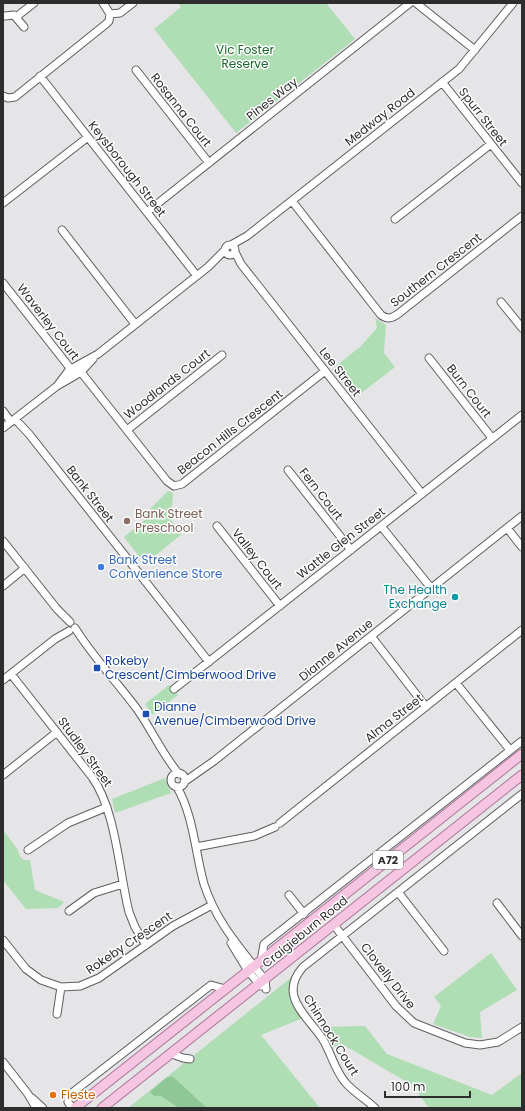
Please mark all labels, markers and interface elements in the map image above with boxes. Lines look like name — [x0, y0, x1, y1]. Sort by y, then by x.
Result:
park label: Vic Foster Reserve — [216, 41, 274, 72]
street label: Rosanna Court — [147, 69, 216, 150]
street label: Pines Way — [242, 73, 301, 124]
street label: Medway Road — [341, 84, 418, 149]
street label: Spurr Street — [455, 84, 512, 150]
street label: Keysborough Street — [85, 117, 170, 220]
street label: Southern Crescent — [387, 229, 485, 311]
street label: Waverley Court — [13, 280, 84, 363]
street label: Lee Street — [316, 343, 365, 400]
street label: Woodlands Court — [120, 345, 213, 423]
street label: Burn Court — [443, 360, 496, 421]
street label: Beacon Hills Crescent — [173, 385, 286, 478]
street label: Bank Street — [63, 462, 118, 526]
street label: Fern Court — [296, 464, 347, 523]
street label: Wattle Glen Street — [293, 503, 388, 583]
place label: Bank Street Preschool — [135, 505, 203, 536]
marker: Bank Street Preschool — [122, 516, 132, 526]
street label: Valley Court — [228, 525, 287, 593]
place label: Bank Street Convenience Store — [109, 551, 223, 582]
marker: Bank Street Convenience Store — [96, 562, 106, 572]
place label: The Health Exchange — [383, 581, 447, 612]
marker: The Health Exchange — [450, 592, 460, 602]
street label: Dianne Avenue — [295, 614, 376, 685]
place label: Rokeby Crescent/Cimberwood Drive — [105, 652, 276, 683]
marker: Rokeby Crescent/Cimberwood Drive — [92, 663, 102, 673]
street label: Alma Street — [361, 689, 426, 746]
place label: Dianne Avenue/Cimberwood Drive — [154, 698, 316, 729]
marker: Dianne Avenue/Cimberwood Drive — [141, 709, 151, 719]
street label: Studley Street — [54, 713, 117, 790]
road number: A72 — [373, 851, 403, 869]
street label: Craigieburn Road — [258, 892, 351, 971]
street label: Rokeby Crescent — [82, 907, 175, 978]
street label: Clovelly Drive — [357, 939, 420, 1012]
street label: Chinnock Court — [300, 991, 363, 1079]
scale bar — [385, 1073, 470, 1099]
text: 100 m — [391, 1078, 425, 1095]
place label: Fieste — [61, 1086, 96, 1103]
marker: Fieste — [48, 1090, 58, 1100]

